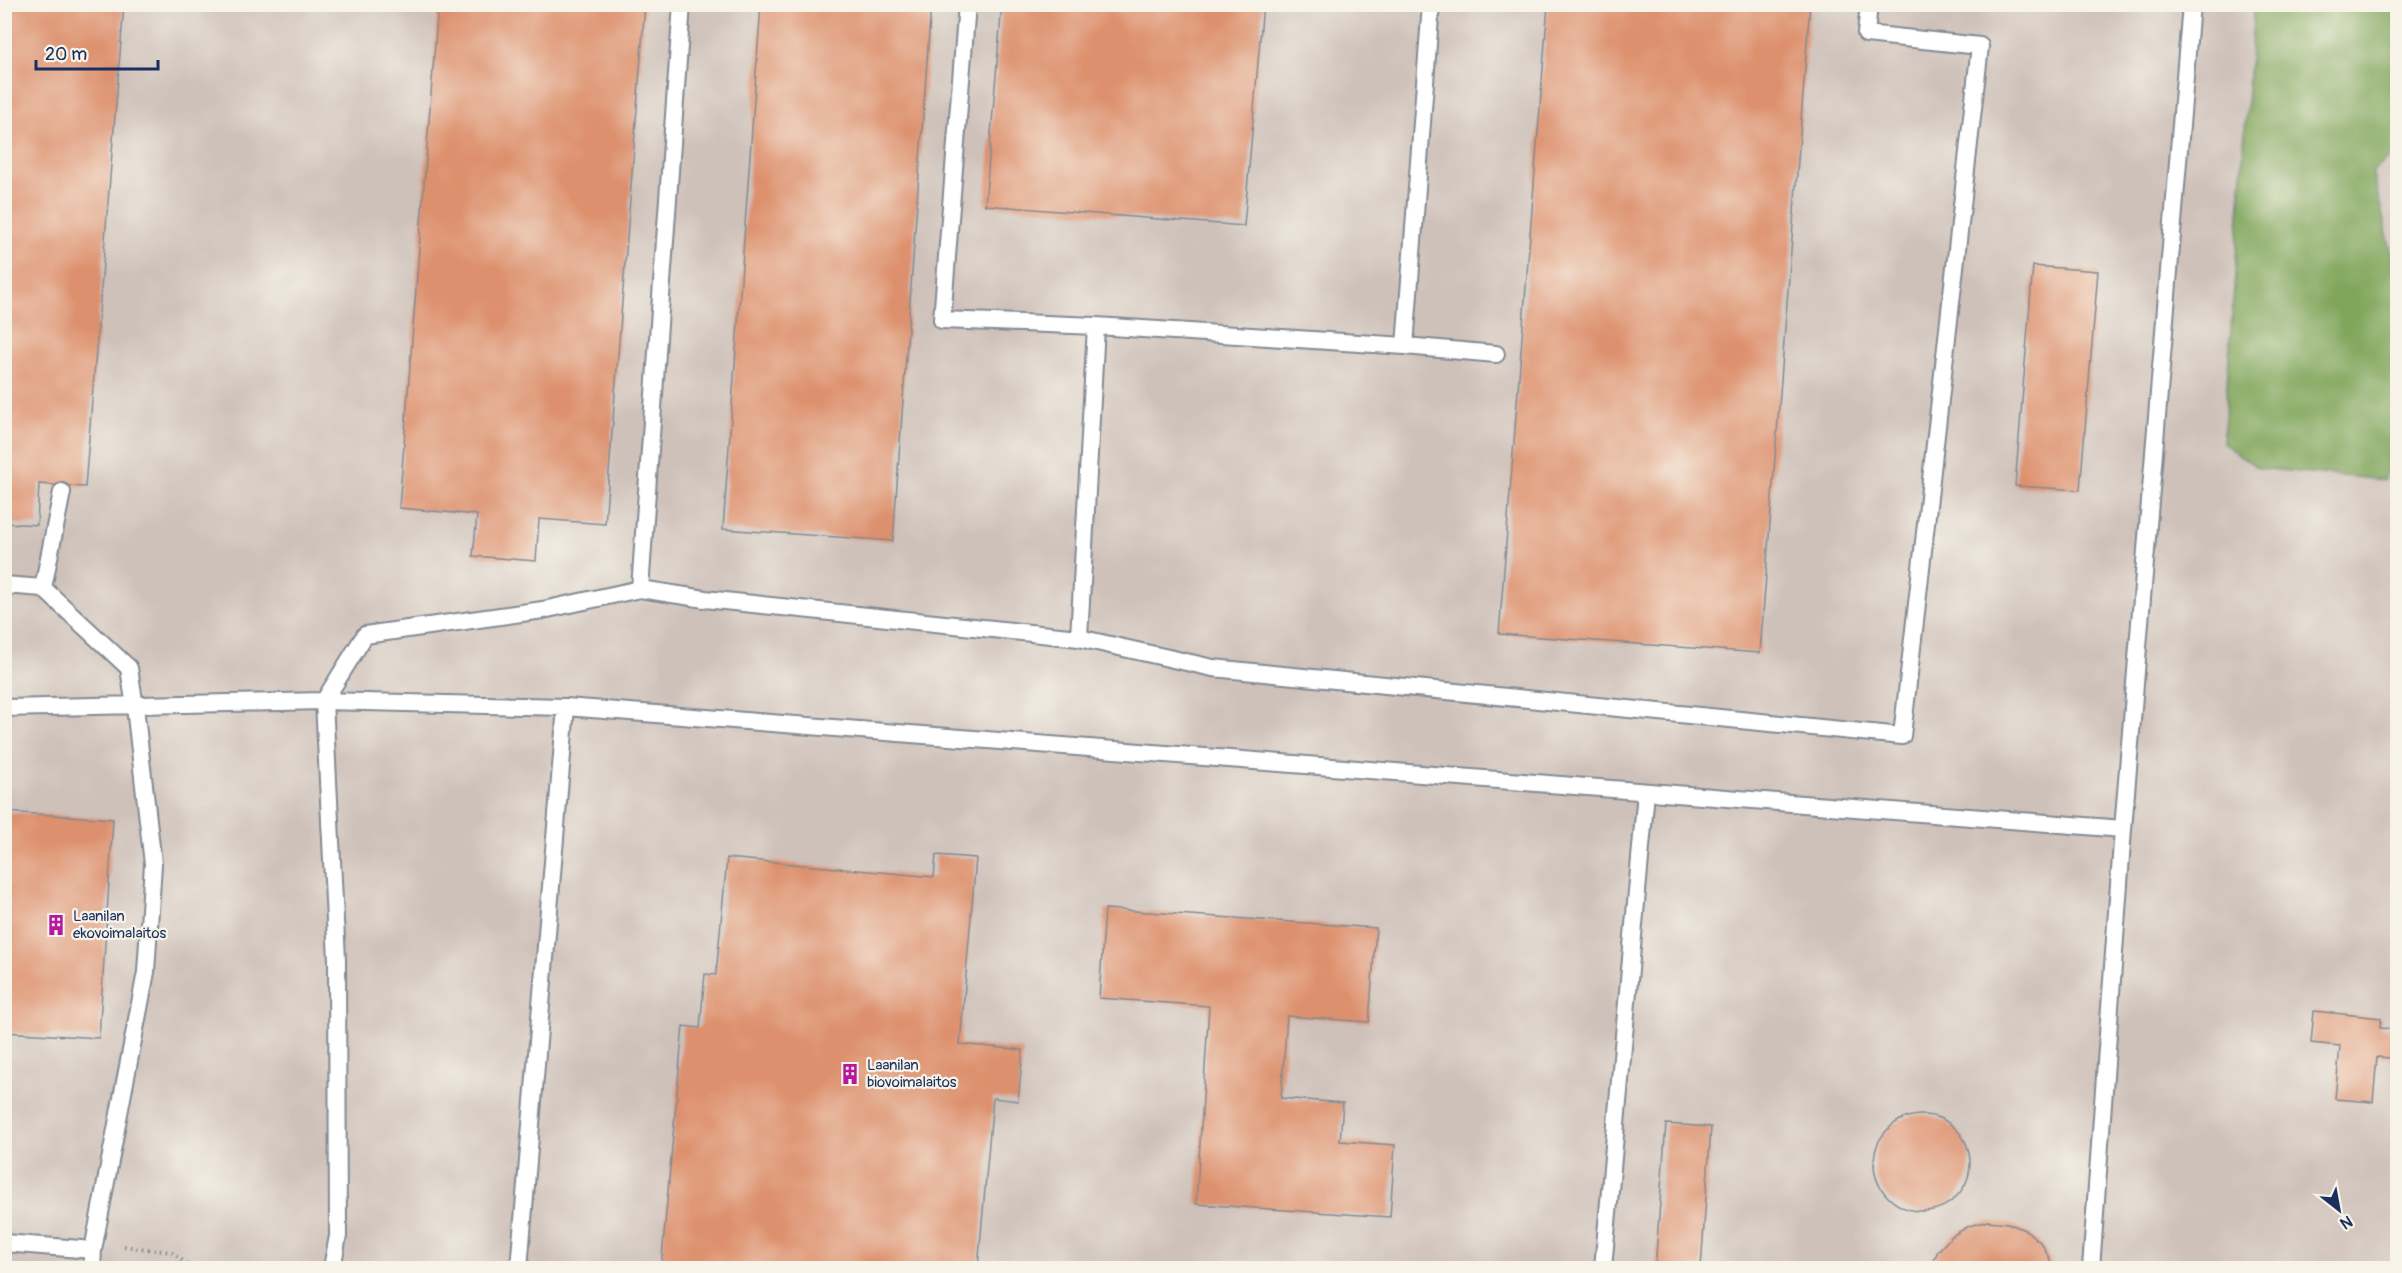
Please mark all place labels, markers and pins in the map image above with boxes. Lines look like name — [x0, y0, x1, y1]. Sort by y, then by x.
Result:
place label: Laanilan ekovoimalaitos — [73, 907, 166, 943]
building icon: Laanilan ekovoimalaitos — [44, 913, 68, 937]
place label: Laanilan biovoimalaitos — [867, 1056, 957, 1092]
building icon: Laanilan biovoimalaitos — [838, 1062, 862, 1086]

